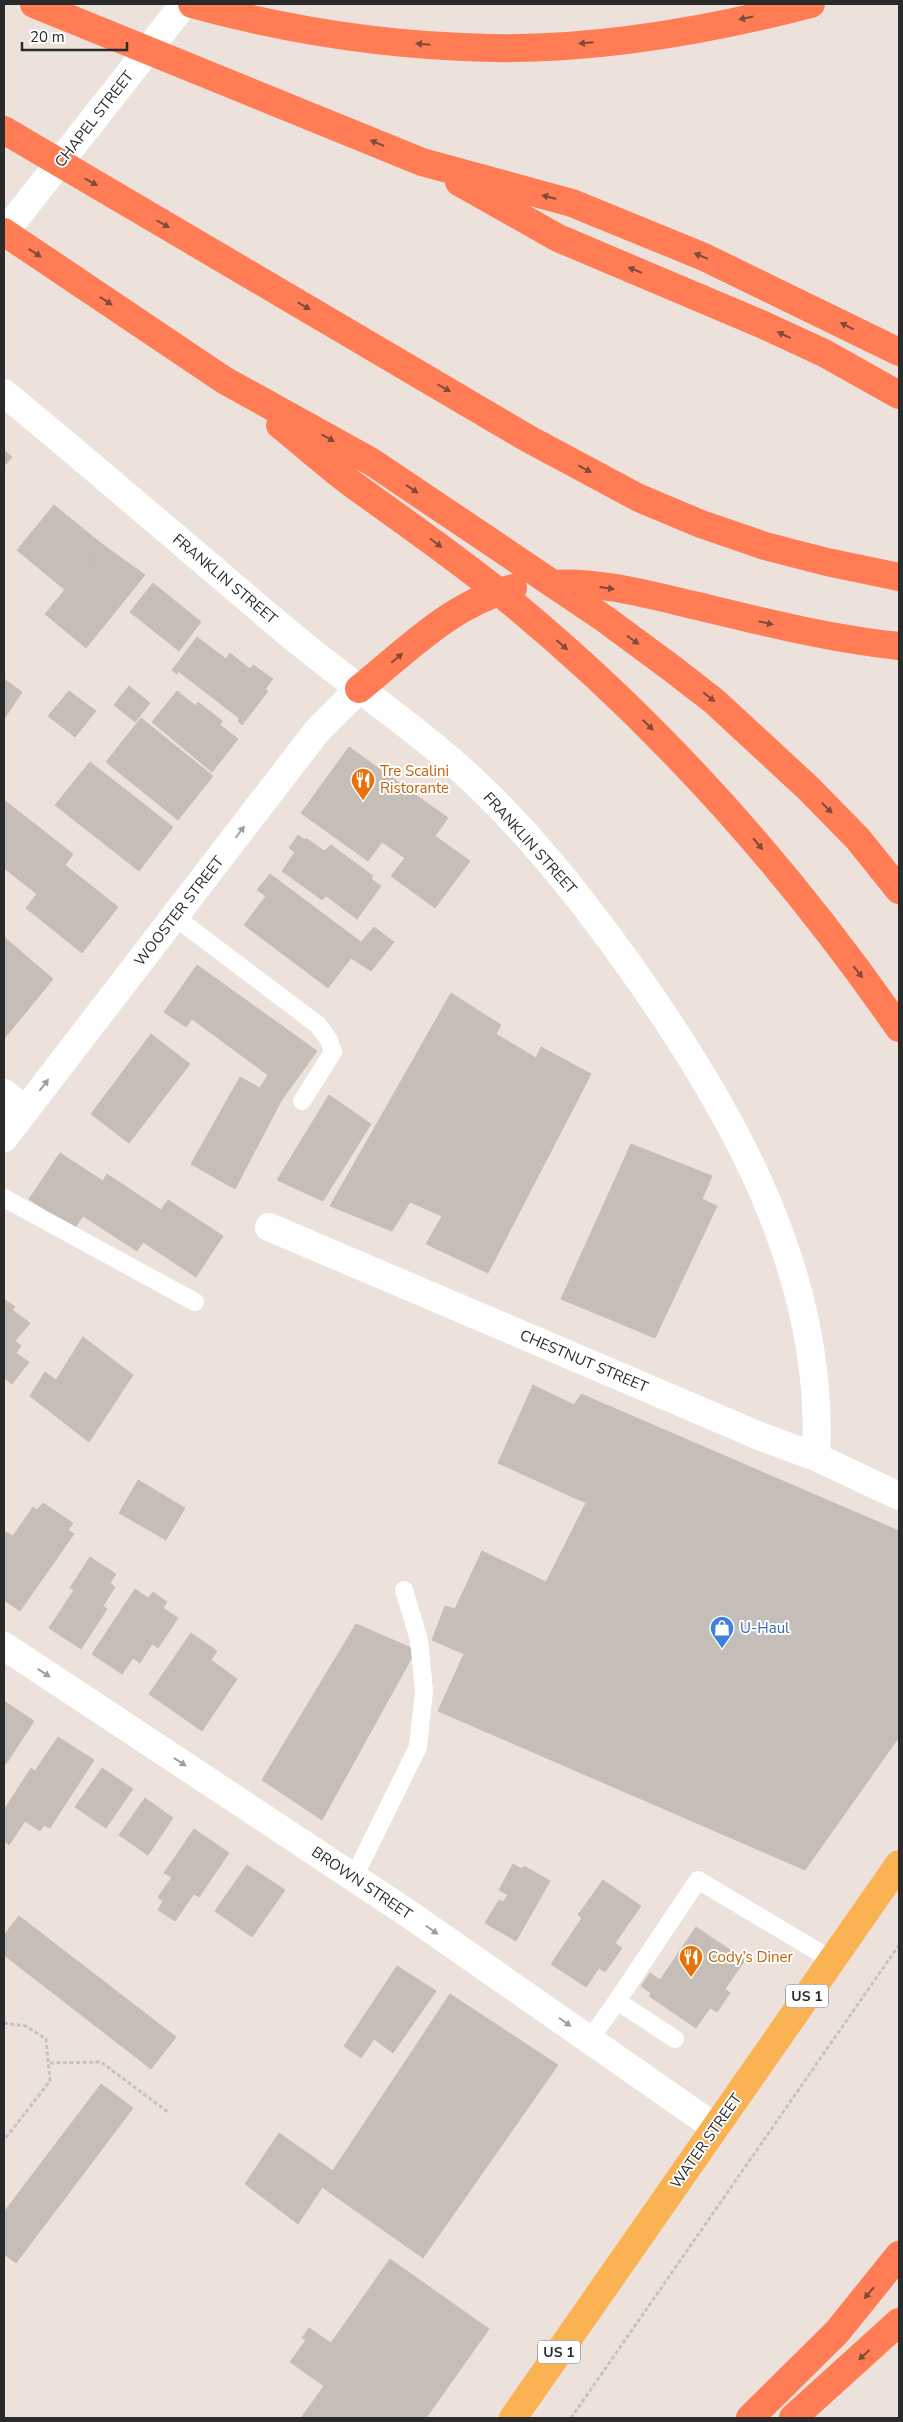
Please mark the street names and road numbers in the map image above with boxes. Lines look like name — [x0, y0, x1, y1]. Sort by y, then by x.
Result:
street label: CHAPEL STREET — [50, 67, 138, 171]
street label: FRANKLIN STREET — [168, 529, 282, 629]
street label: FRANKLIN STREET — [479, 788, 581, 898]
street label: WOOSTER STREET — [130, 852, 228, 970]
street label: CHESTNUT STREET — [517, 1325, 651, 1397]
street label: BROWN STREET — [308, 1842, 416, 1924]
road number: US 1 — [786, 1984, 828, 2008]
street label: WATER STREET — [666, 2090, 746, 2192]
road number: US 1 — [538, 2340, 580, 2364]

